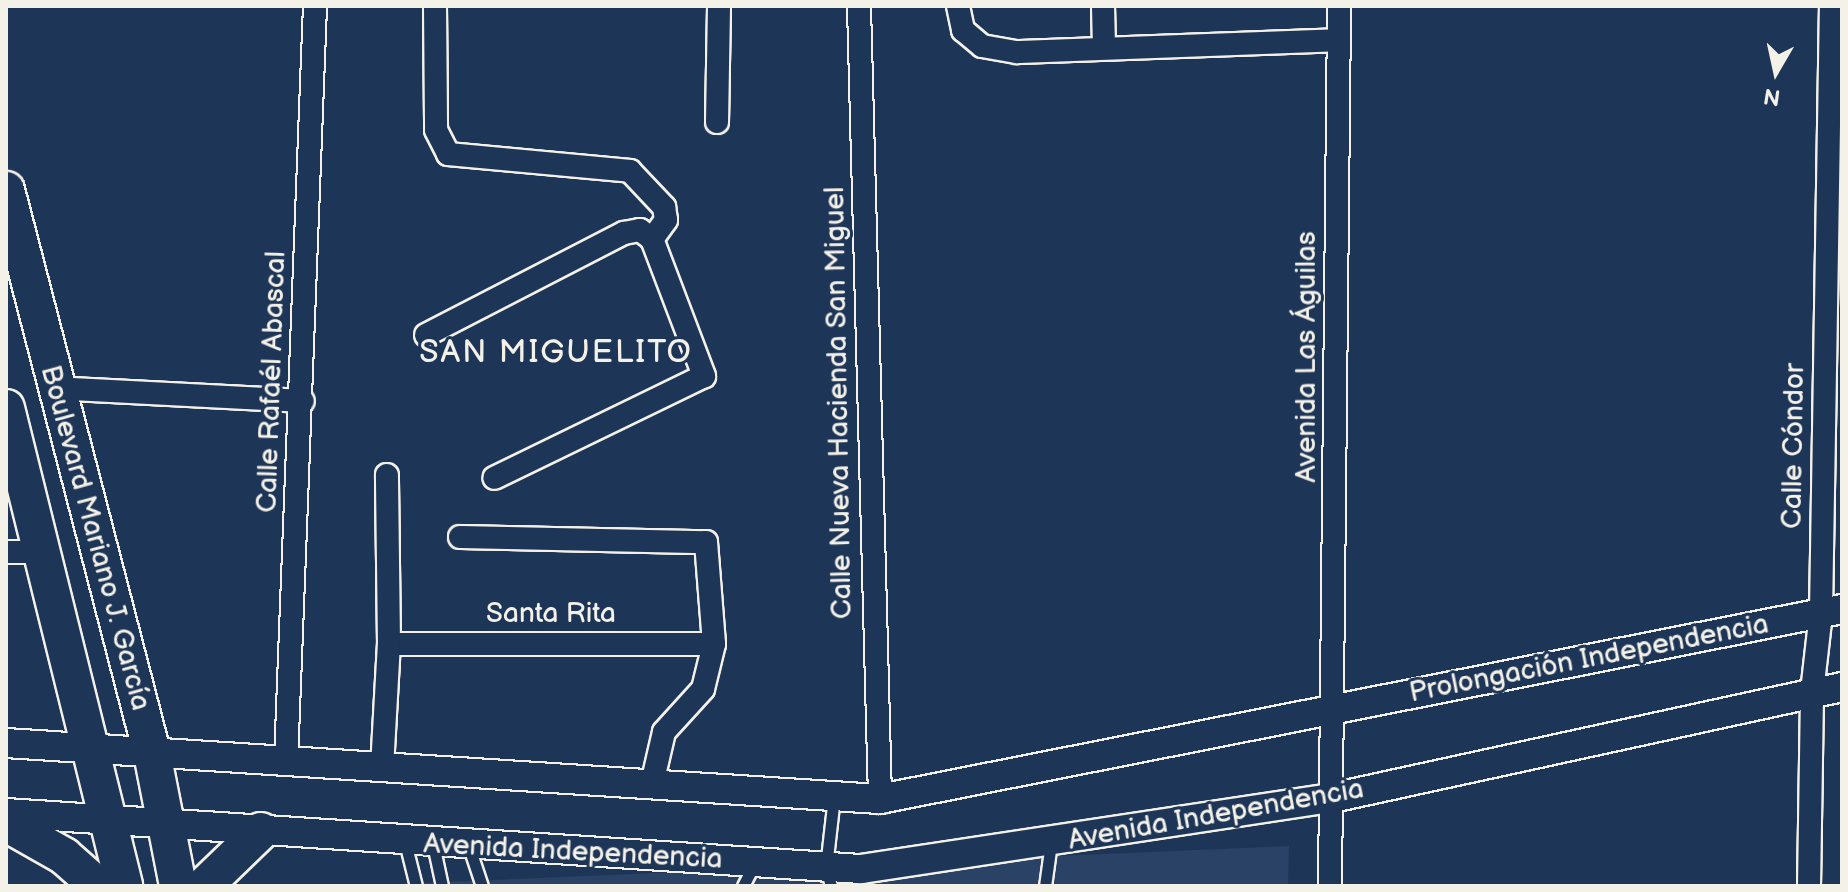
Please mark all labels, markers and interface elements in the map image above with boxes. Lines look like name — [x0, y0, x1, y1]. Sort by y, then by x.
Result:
north arrow — [1736, 32, 1816, 112]
text: N — [1762, 82, 1782, 111]
street label: Calle Nueva Hacienda San Miguel — [818, 186, 860, 620]
street label: Avenida Las Águilas — [1290, 231, 1324, 483]
street label: Calle Rafaél Abascal — [251, 251, 293, 513]
district label: SAN MIGUELITO — [419, 334, 693, 372]
street label: Boulevard Mariano J. García — [33, 361, 157, 715]
street label: Calle Cóndor — [1776, 363, 1812, 529]
street label: Santa Rita — [486, 597, 616, 631]
street label: Prolongación Independencia — [1407, 608, 1771, 710]
street label: Avenida Independencia — [1066, 772, 1366, 858]
street label: Avenida Independencia — [423, 827, 723, 877]

